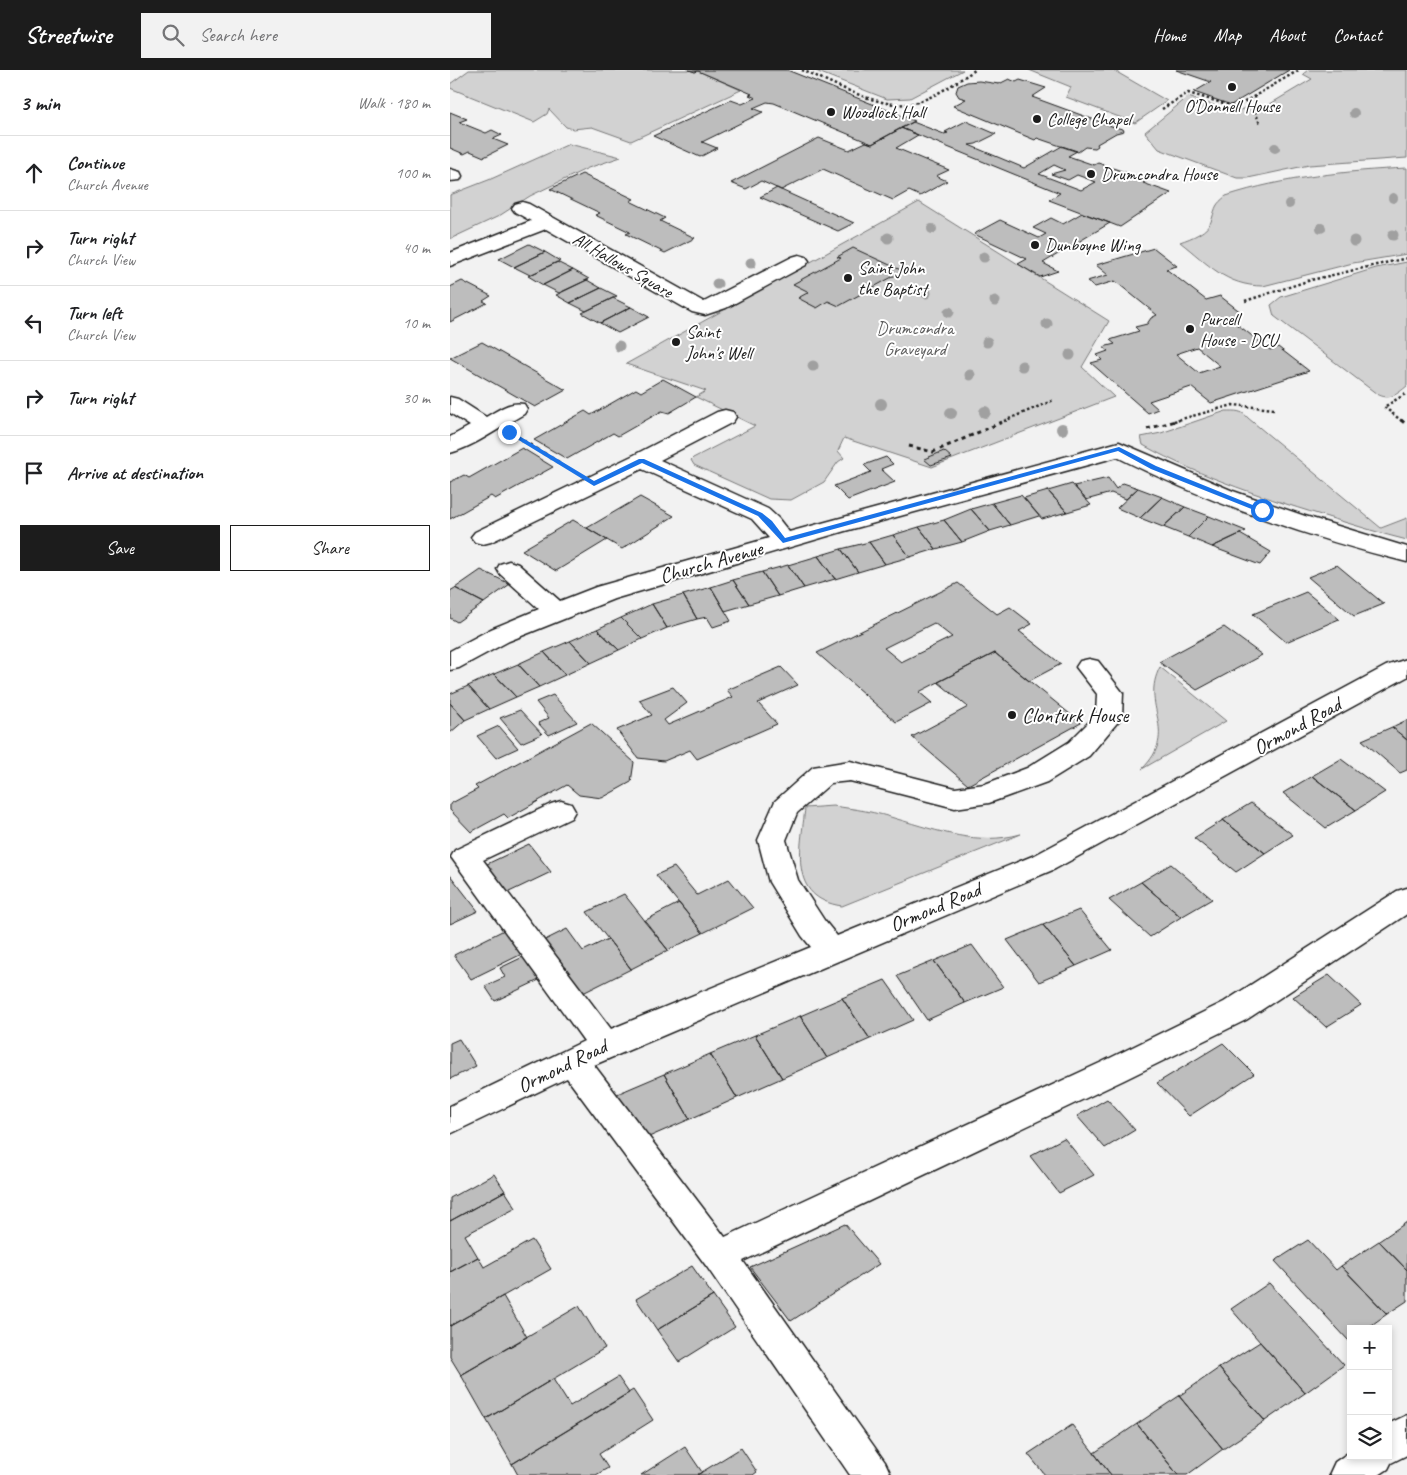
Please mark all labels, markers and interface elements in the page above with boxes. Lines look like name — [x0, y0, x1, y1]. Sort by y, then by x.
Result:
search box — [141, 13, 491, 58]
text: Streetwise — [25, 20, 111, 50]
icon: search — [159, 21, 187, 49]
text: Search here — [199, 23, 277, 47]
text: Home — [1153, 24, 1186, 46]
text: Map — [1214, 24, 1241, 46]
text: About — [1269, 24, 1305, 46]
text: Contact — [1333, 24, 1382, 46]
marker: O'Donnell House — [1226, 81, 1238, 93]
text: 3 min — [20, 90, 60, 116]
text: Walk · 180 m — [358, 93, 430, 113]
place label: O'Donnell House — [1184, 95, 1281, 117]
place label: Woodlock Hall — [841, 101, 928, 123]
marker: Woodlock Hall — [825, 106, 837, 118]
place label: College Chapel — [1047, 108, 1134, 130]
marker: College Chapel — [1031, 113, 1043, 125]
text: Continue — [67, 151, 124, 175]
icon: ahead — [20, 159, 48, 187]
text: 100 m — [396, 163, 430, 183]
place label: Drumcondra House — [1101, 163, 1218, 185]
marker: Drumcondra House — [1085, 168, 1097, 180]
text: Church Avenue — [67, 175, 148, 195]
text: Turn right — [67, 226, 134, 250]
street label: All Hallows Square — [569, 228, 678, 303]
icon: right — [20, 234, 48, 262]
place label: Dunboyne Wing — [1045, 234, 1142, 256]
text: 40 m — [403, 238, 430, 258]
marker: Dunboyne Wing — [1029, 239, 1041, 251]
text: Church View — [67, 250, 135, 270]
place label: Saint John the Baptist — [858, 257, 930, 300]
marker: Saint John the Baptist — [842, 272, 854, 284]
text: Turn left — [67, 301, 122, 325]
place label: Purcell House - DCU — [1200, 308, 1281, 351]
icon: left — [20, 309, 48, 337]
text: 10 m — [403, 313, 430, 333]
park label: Drumcondra Graveyard — [877, 317, 955, 360]
place label: Saint John's Well — [685, 321, 755, 364]
marker: Purcell House - DCU — [1184, 323, 1196, 335]
text: Church View — [67, 325, 135, 345]
marker: Saint John's Well — [670, 336, 682, 348]
icon: right — [20, 384, 48, 412]
text: Turn right — [67, 386, 134, 410]
text: 30 m — [403, 388, 430, 408]
route end — [498, 421, 521, 444]
icon: arrive — [20, 459, 48, 487]
text: Arrive at destination — [67, 461, 203, 485]
route start — [1251, 499, 1274, 522]
button: Save — [20, 525, 220, 571]
button: Share — [230, 525, 430, 571]
street label: Church Avenue — [656, 535, 767, 589]
street label: Ormond Road — [1249, 689, 1349, 761]
place label: Clonturk House — [1022, 702, 1130, 728]
marker: Clonturk House — [1006, 709, 1018, 721]
street label: Ormond Road — [886, 875, 988, 938]
street label: Ormond Road — [513, 1032, 614, 1099]
map controls — [1347, 1325, 1392, 1460]
button: + — [1347, 1325, 1392, 1370]
button: − — [1347, 1370, 1392, 1415]
button: layers — [1347, 1415, 1392, 1460]

